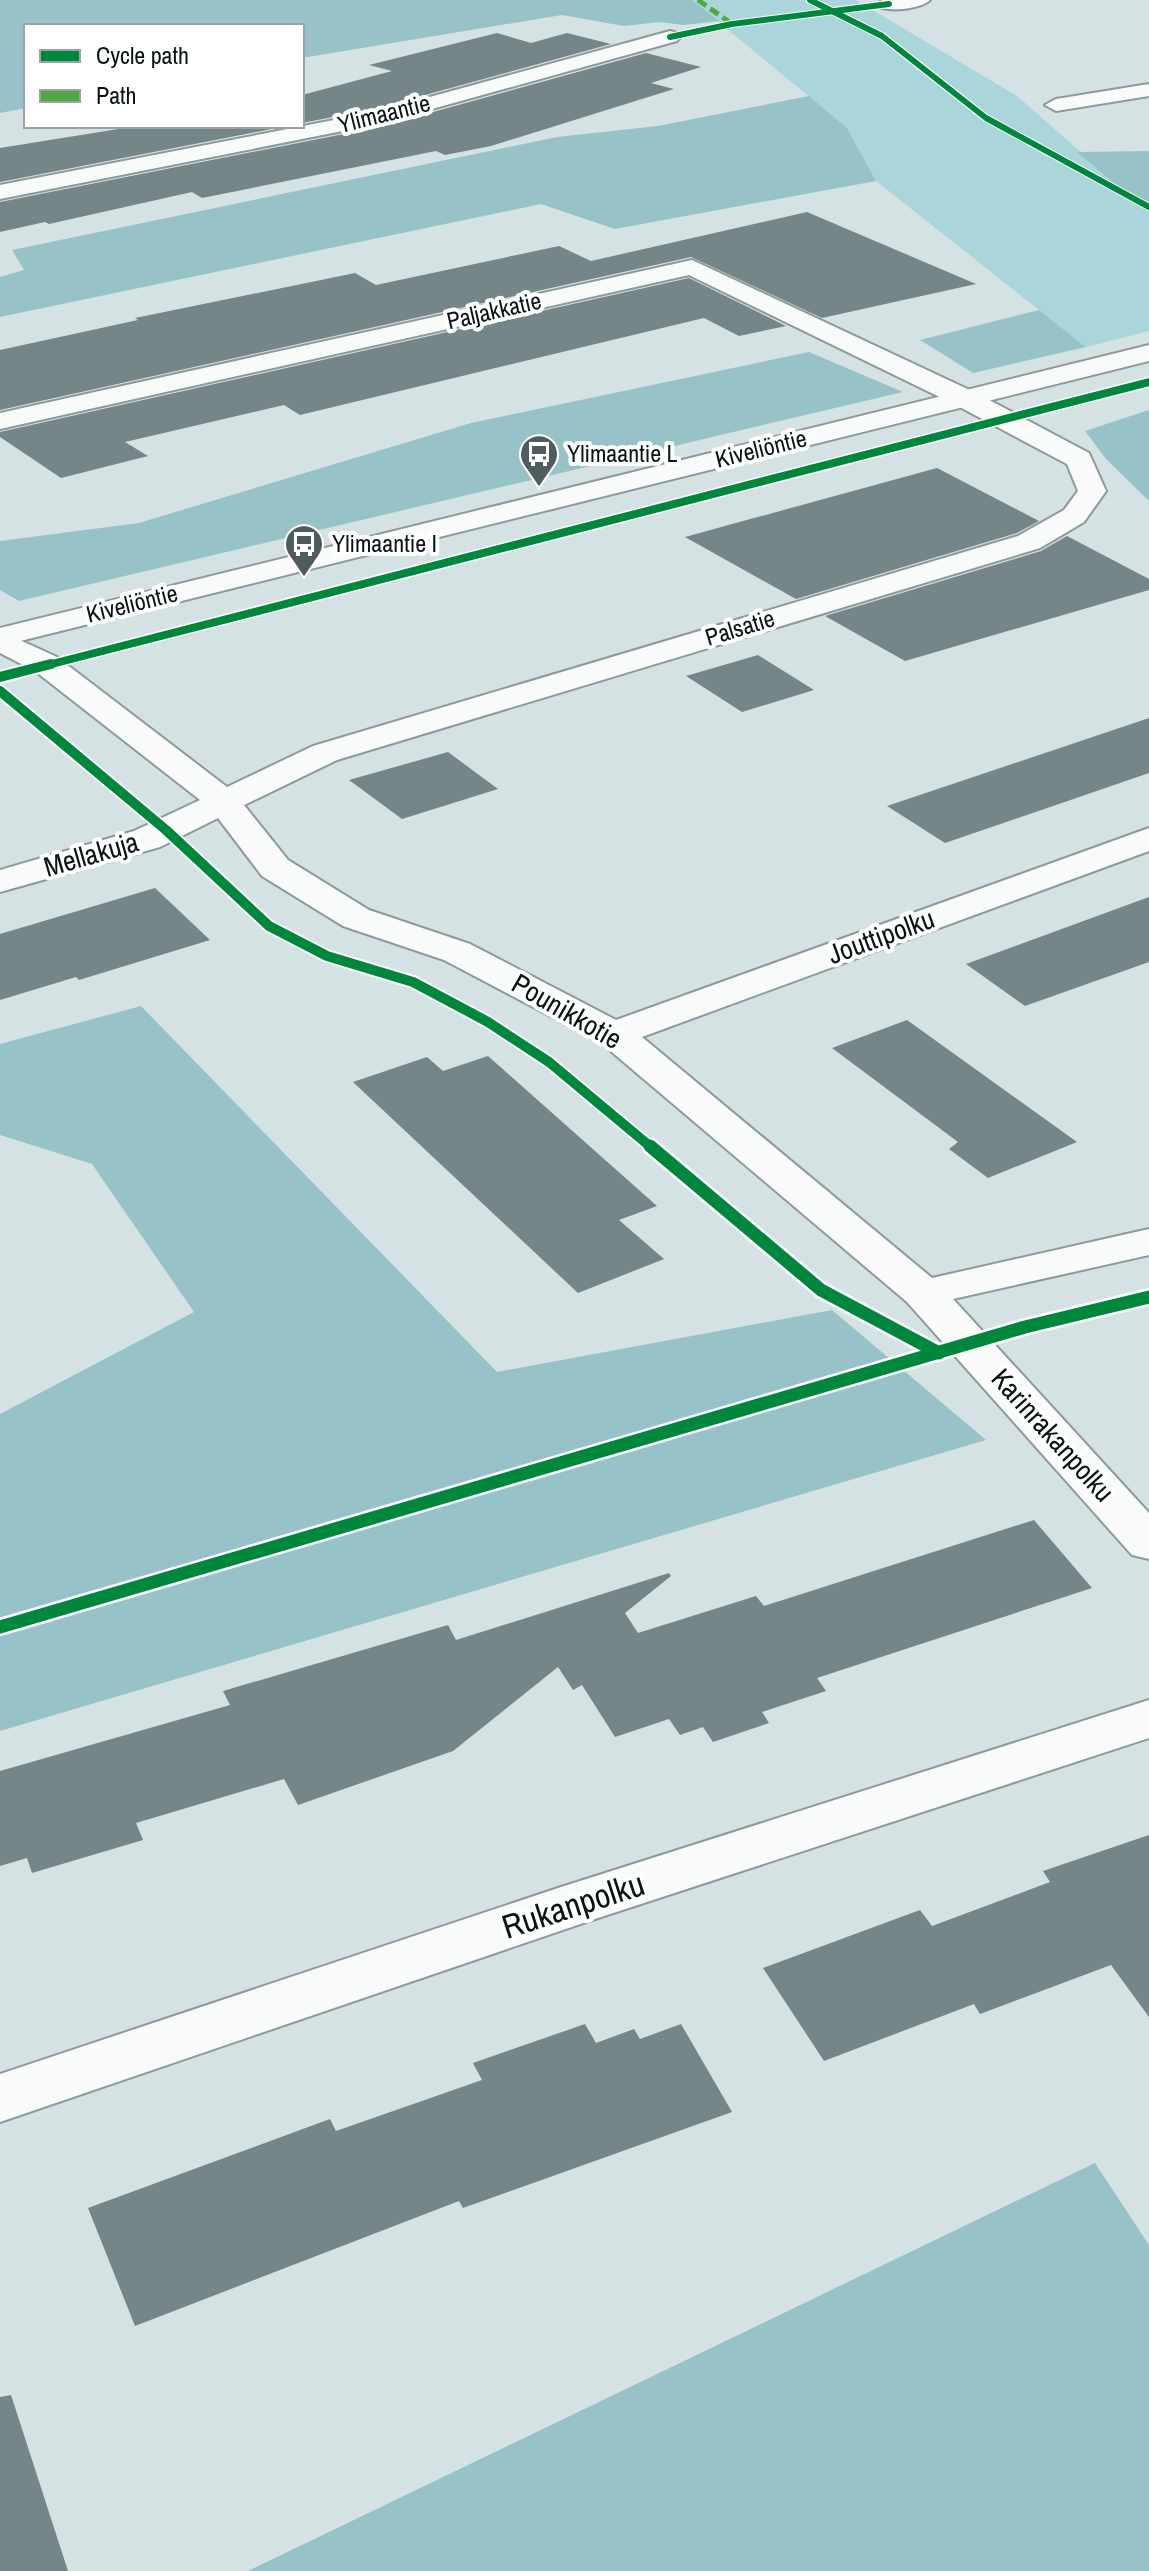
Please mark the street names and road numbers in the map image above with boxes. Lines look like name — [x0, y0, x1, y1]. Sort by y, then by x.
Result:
street label: Ylimaantie — [334, 86, 433, 140]
street label: Paljakkatie — [443, 284, 544, 336]
street label: Kiveliöntie — [712, 421, 810, 475]
street label: Kiveliöntie — [83, 576, 181, 630]
street label: Palsatie — [701, 601, 778, 653]
street label: Mellakuja — [39, 822, 143, 886]
street label: Jouttipolku — [822, 899, 940, 973]
street label: Pounikkotie — [505, 964, 629, 1058]
street label: Karinrakanpolku — [983, 1360, 1123, 1510]
street label: Rukanpolku — [496, 1860, 650, 1950]

